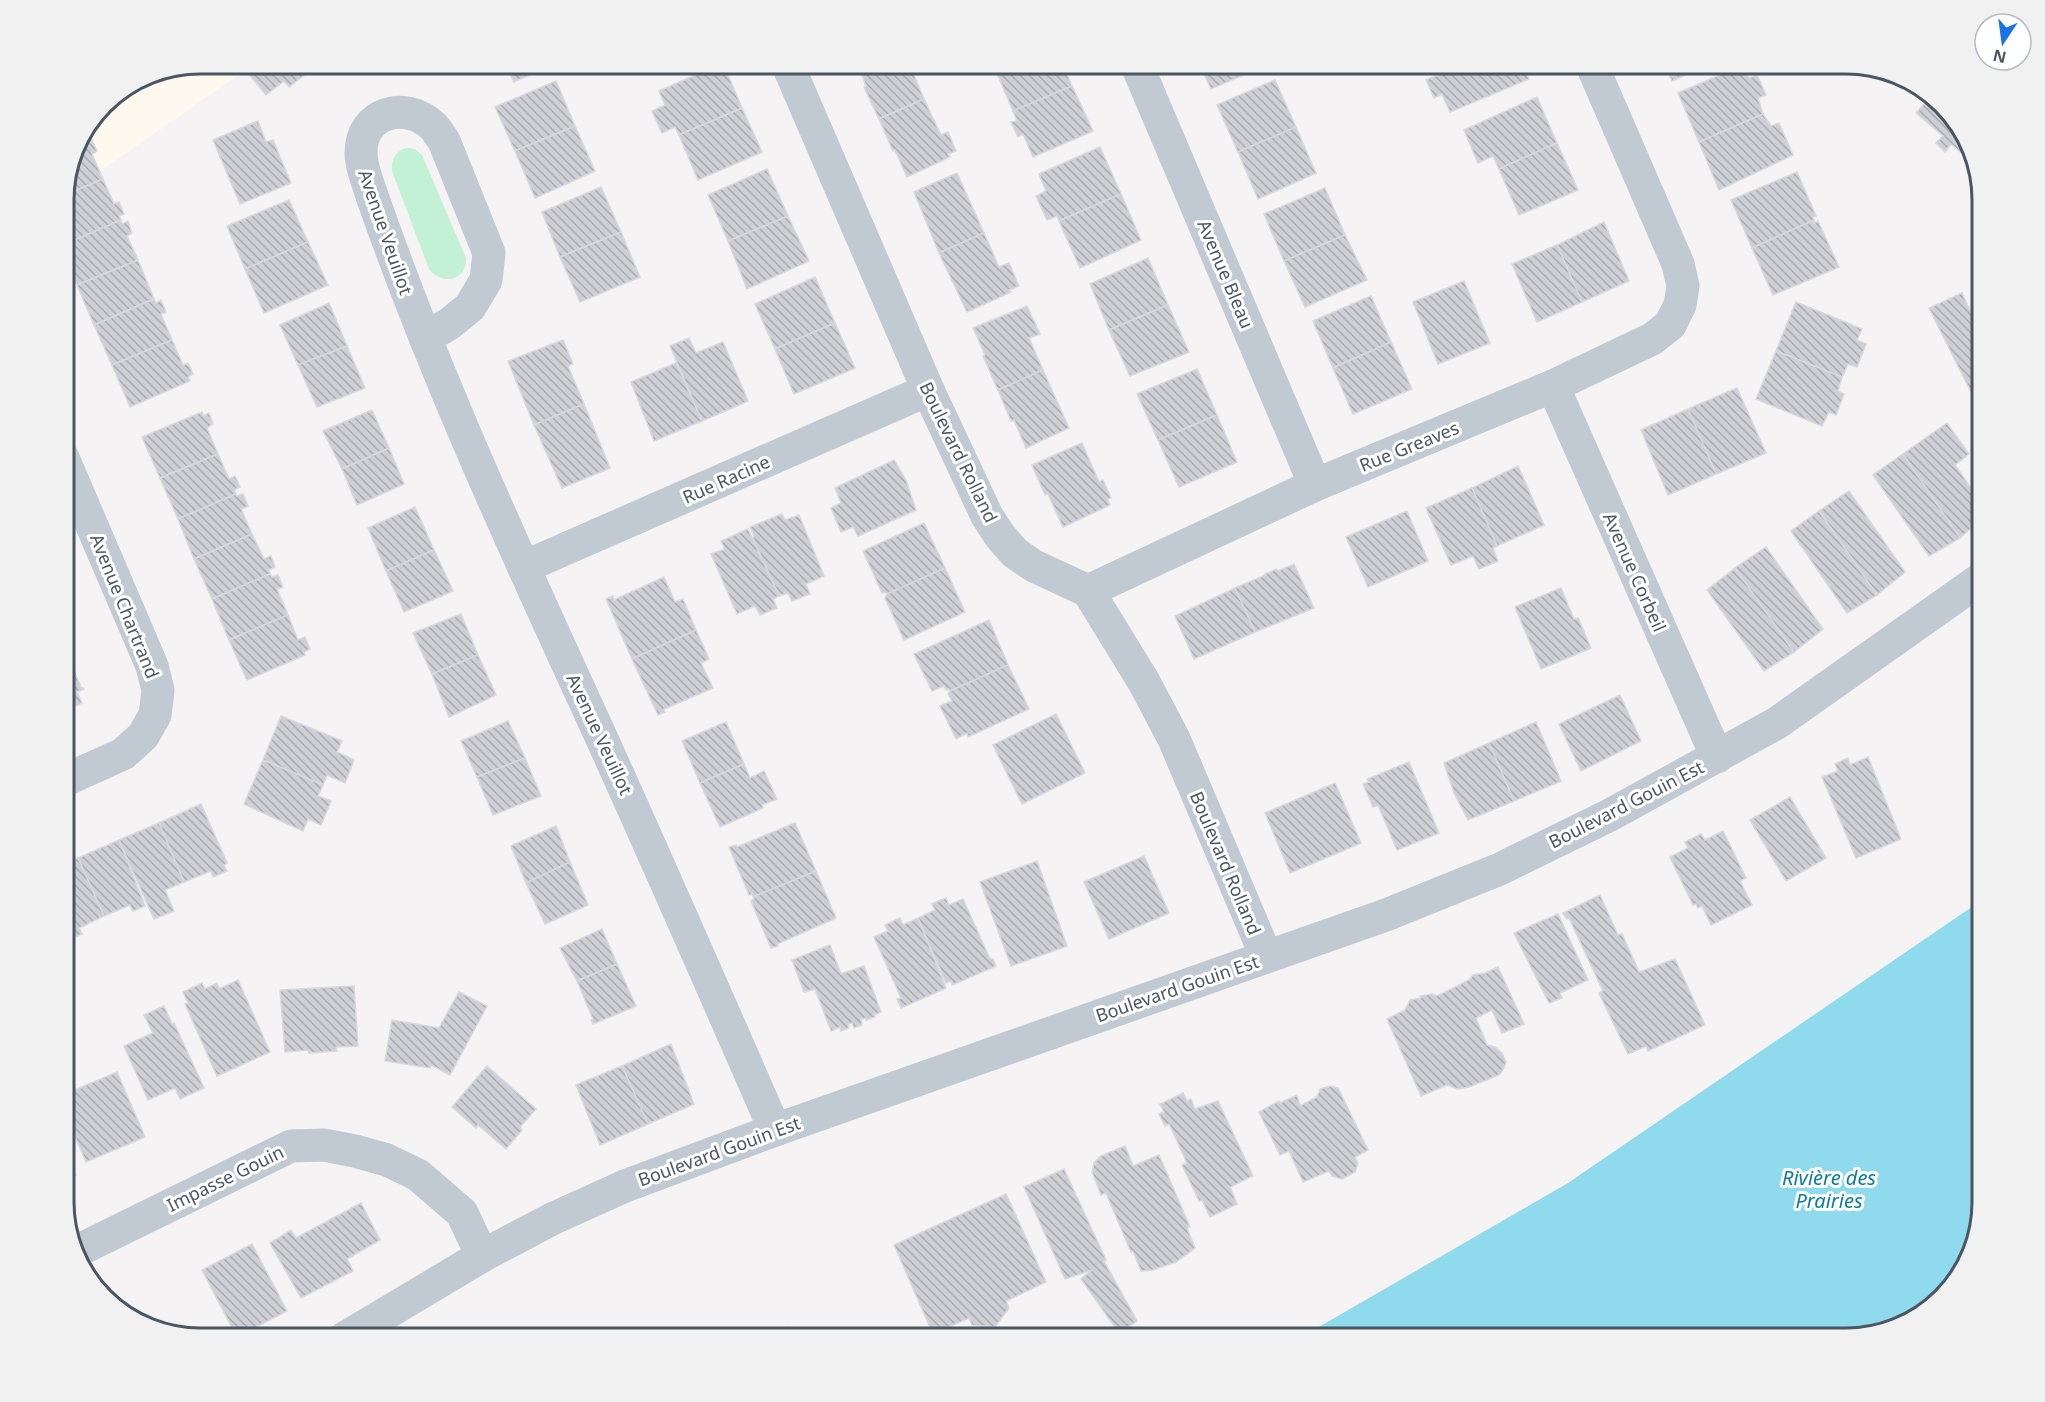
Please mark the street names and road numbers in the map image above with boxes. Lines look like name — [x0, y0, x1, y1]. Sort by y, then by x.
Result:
street label: Avenue Veuillot — [353, 166, 419, 298]
street label: Avenue Bleau — [1192, 216, 1260, 332]
street label: Boulevard Rolland — [914, 378, 1004, 526]
street label: Rue Greaves — [1356, 415, 1462, 477]
street label: Rue Racine — [679, 449, 773, 509]
street label: Avenue Corbeil — [1598, 509, 1672, 635]
street label: Avenue Chartrand — [85, 530, 165, 682]
street label: Avenue Veuillot — [561, 670, 639, 799]
street label: Boulevard Gouin Est — [1544, 754, 1708, 853]
street label: Boulevard Rolland — [1185, 787, 1267, 939]
street label: Boulevard Gouin Est — [1092, 949, 1262, 1027]
street label: Boulevard Gouin Est — [635, 1110, 804, 1192]
street label: Impasse Gouin — [163, 1139, 287, 1217]

